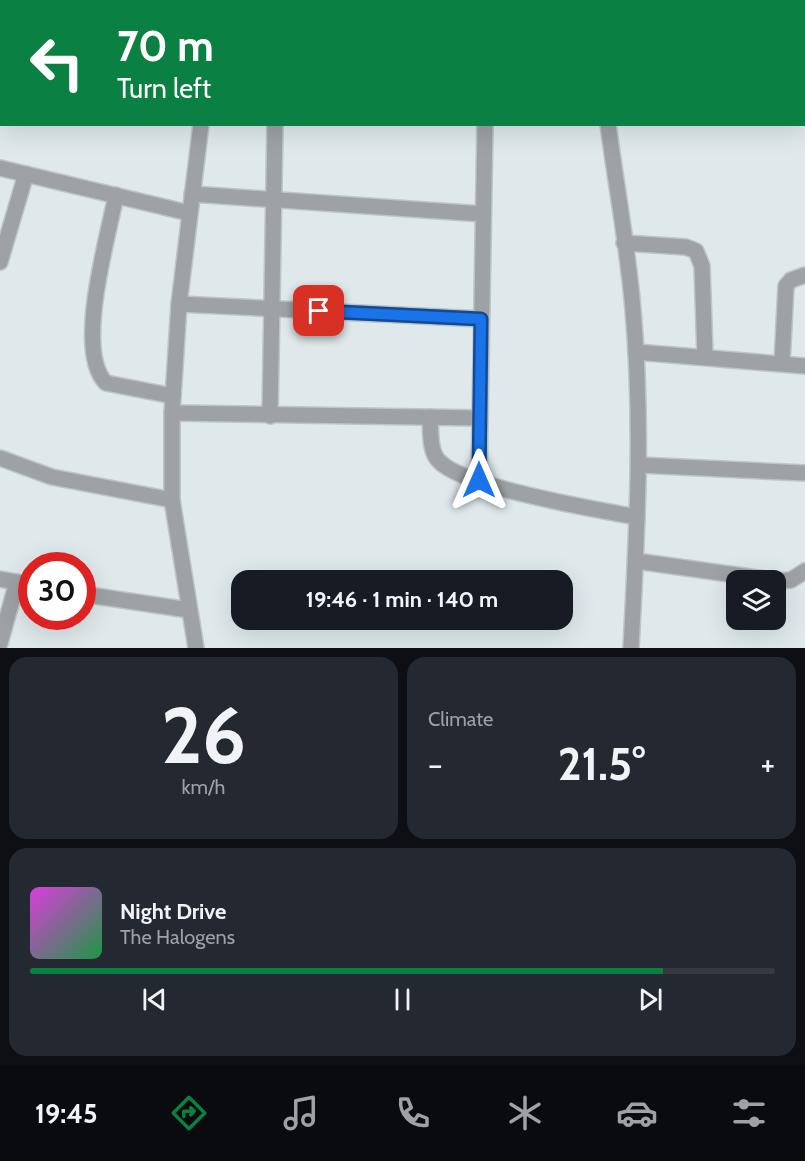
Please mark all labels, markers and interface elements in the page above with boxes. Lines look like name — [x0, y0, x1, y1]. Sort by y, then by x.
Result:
text: 70 m — [117, 20, 214, 72]
icon: left — [18, 24, 96, 102]
text: Turn left — [117, 72, 211, 105]
pin — [293, 285, 344, 336]
icon: arrive — [302, 294, 335, 327]
position arrow — [447, 448, 511, 512]
speed limit sign: 30 — [18, 552, 96, 630]
map controls — [726, 570, 786, 630]
button: layers — [726, 570, 786, 630]
text: 19:46 · 1 min · 140 m — [306, 586, 498, 613]
text: 26 — [161, 688, 246, 783]
text: Climate — [428, 707, 493, 731]
text: 21.5° — [558, 737, 645, 791]
text: − — [428, 744, 443, 784]
text: + — [760, 744, 775, 784]
text: km/h — [182, 775, 225, 799]
text: Night Drive — [120, 898, 226, 925]
text: The Halogens — [120, 925, 235, 949]
icon: previous — [138, 983, 171, 1016]
icon: pause — [386, 983, 419, 1016]
icon: next — [634, 983, 667, 1016]
icon: directions — [168, 1092, 210, 1134]
icon: music — [280, 1092, 322, 1134]
icon: phone — [392, 1092, 434, 1134]
icon: climate — [504, 1092, 546, 1134]
icon: car — [616, 1092, 658, 1134]
icon: filters — [728, 1092, 770, 1134]
text: 19:45 — [35, 1097, 97, 1130]

